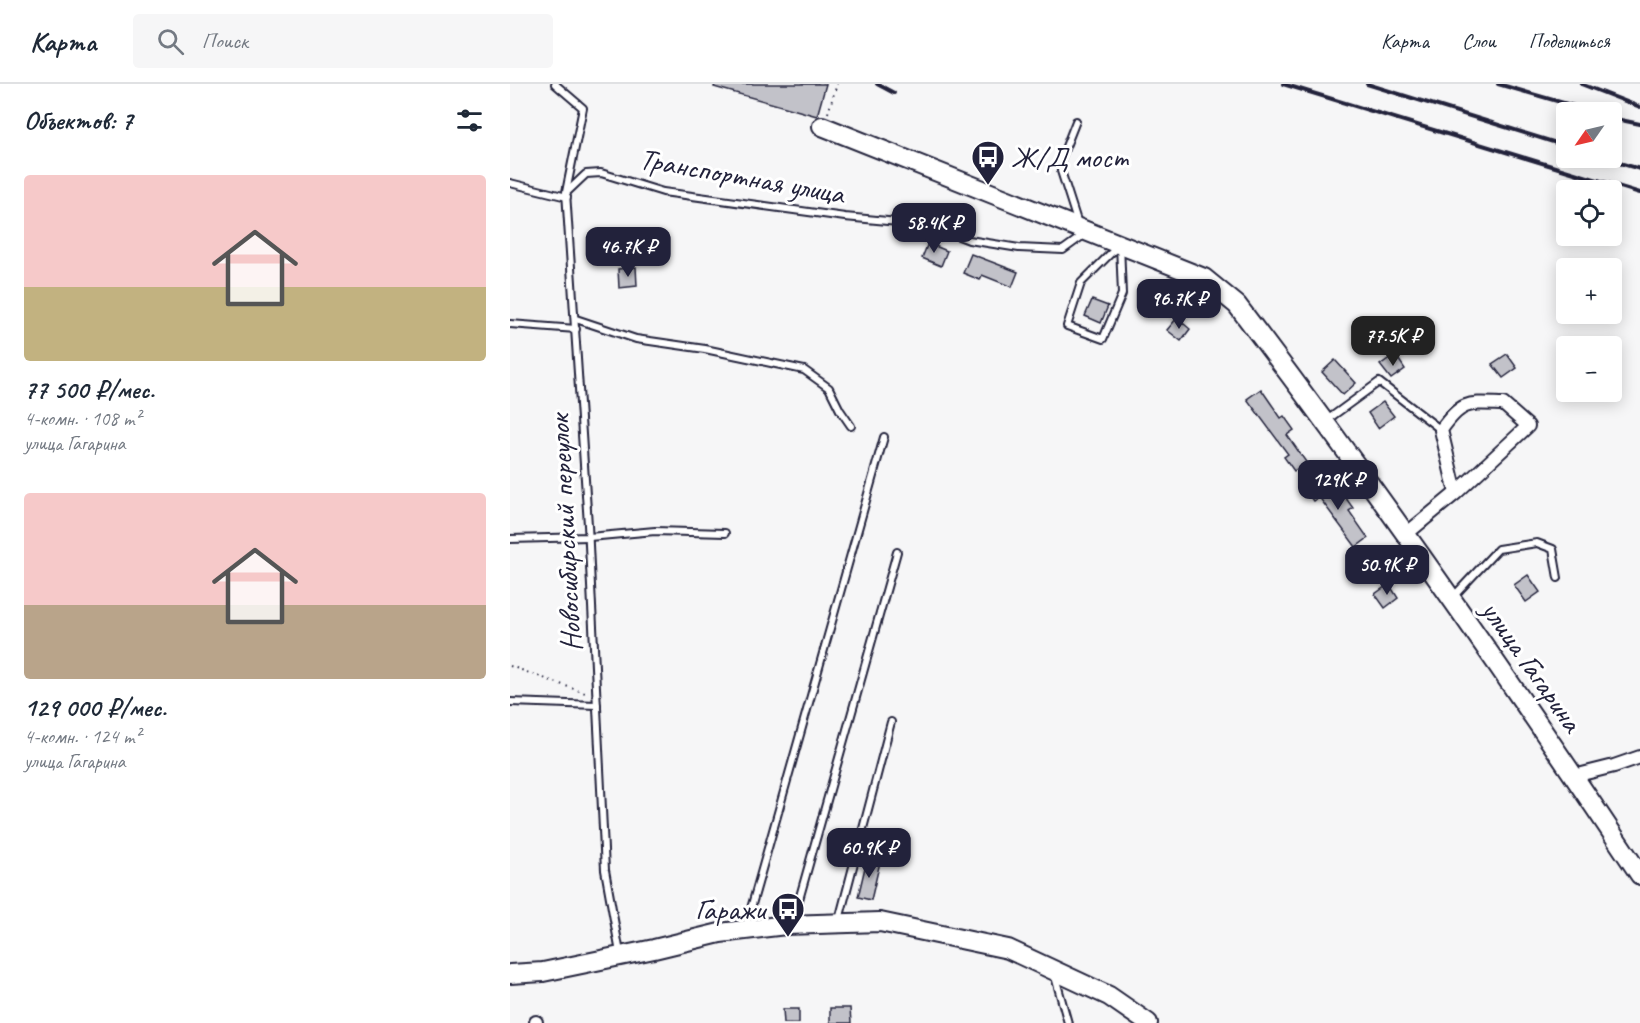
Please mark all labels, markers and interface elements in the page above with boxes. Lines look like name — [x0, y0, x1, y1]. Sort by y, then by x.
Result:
search box — [133, 14, 553, 68]
text: Карта — [30, 24, 97, 59]
icon: search — [154, 25, 187, 58]
text: Поиск — [202, 27, 248, 55]
text: Карта — [1381, 28, 1429, 54]
text: Слои — [1462, 28, 1496, 54]
text: Поделиться — [1529, 28, 1610, 54]
north arrow — [1556, 102, 1622, 168]
map controls — [1556, 102, 1622, 402]
text: Объектов: 7 — [24, 104, 133, 137]
icon: filters — [453, 104, 486, 137]
place label: Ж/Д мост — [1011, 138, 1129, 176]
street label: Транспортная улица — [637, 139, 849, 213]
bus stop icon: Ж/Д мост — [970, 139, 1006, 186]
button: locate — [1556, 180, 1622, 246]
pin: 58.4K ₽ — [879, 203, 989, 254]
text: 58.4K ₽ — [906, 210, 962, 235]
icon: home — [201, 214, 309, 322]
pin: 46.7K ₽ — [573, 227, 683, 278]
text: 46.7K ₽ — [600, 234, 656, 259]
button: + — [1556, 258, 1622, 324]
pin: 96.7K ₽ — [1124, 279, 1234, 330]
text: 96.7K ₽ — [1151, 286, 1207, 311]
pin: 77.5K ₽ — [1338, 316, 1448, 367]
text: 77.5K ₽ — [1365, 323, 1421, 348]
button: − — [1556, 336, 1622, 402]
text: 77 500 ₽/мес. — [24, 373, 154, 406]
text: 4-комн. · 108 m² — [24, 406, 141, 431]
street label: Новосибирский переулок — [540, 411, 590, 652]
text: улица Гагарина — [24, 431, 125, 456]
pin: 129K ₽ — [1289, 460, 1387, 511]
text: 129K ₽ — [1312, 467, 1364, 492]
icon: home — [201, 532, 309, 640]
pin: 50.9K ₽ — [1332, 545, 1442, 596]
text: 50.9K ₽ — [1359, 552, 1415, 577]
street label: улица Гагарина — [1472, 591, 1592, 741]
text: 129 000 ₽/мес. — [24, 691, 166, 724]
text: 4-комн. · 124 m² — [24, 724, 141, 749]
text: улица Гагарина — [24, 749, 125, 774]
pin: 60.9K ₽ — [814, 828, 924, 879]
text: 60.9K ₽ — [841, 835, 897, 860]
place label: Гаражи — [695, 890, 767, 928]
bus stop icon: Гаражи — [770, 891, 806, 938]

